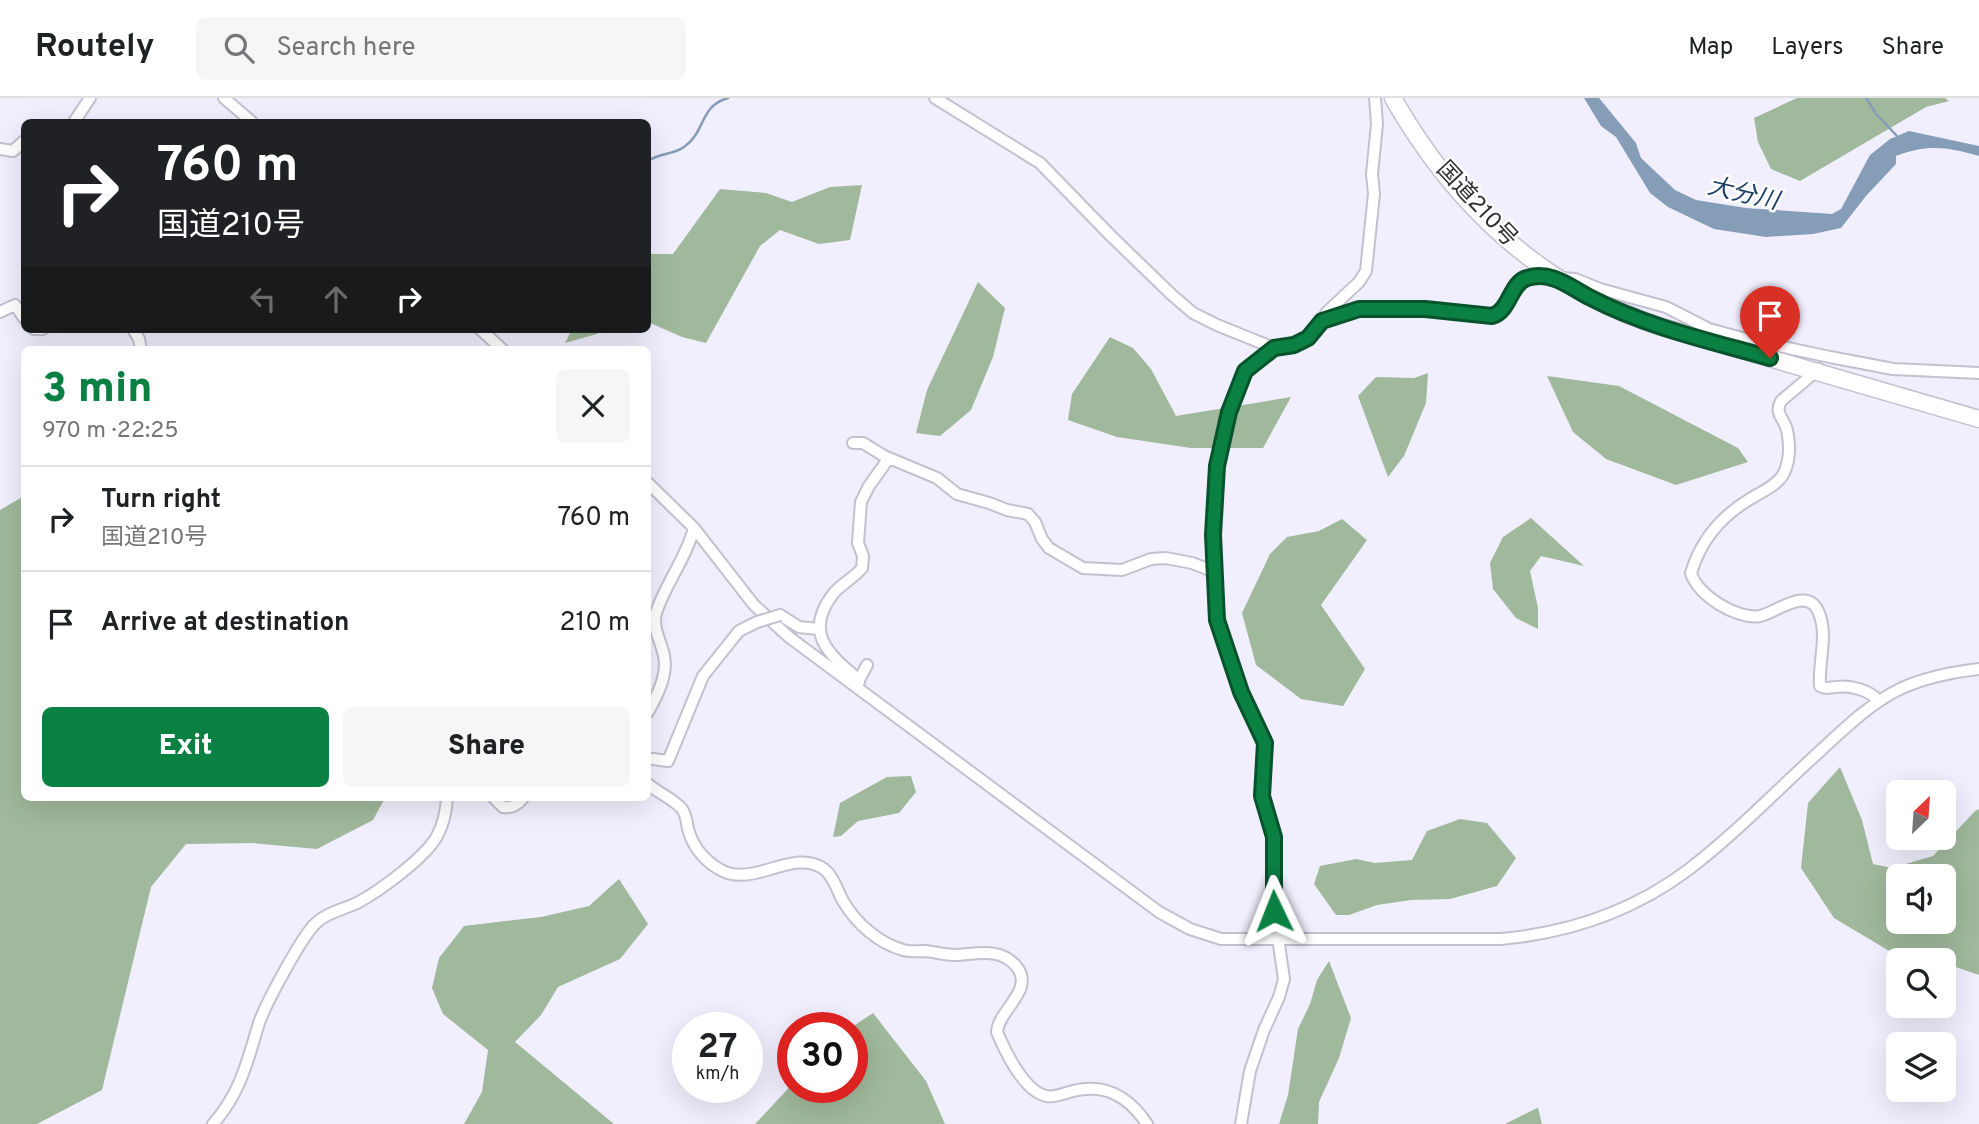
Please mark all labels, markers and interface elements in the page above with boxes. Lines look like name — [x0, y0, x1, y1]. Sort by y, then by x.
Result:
search box — [196, 17, 686, 80]
text: Routely — [35, 27, 154, 69]
icon: search — [220, 29, 258, 67]
text: Search here — [276, 32, 415, 65]
text: Map — [1688, 33, 1733, 63]
text: Layers — [1771, 33, 1843, 63]
text: Share — [1881, 33, 1944, 63]
text: 760 m — [157, 137, 298, 199]
icon: right — [42, 147, 133, 238]
street label: 国道210号 — [1429, 156, 1523, 254]
water label: 大分川 — [1705, 172, 1784, 218]
text: 国道210号 — [157, 207, 305, 247]
icon: left — [244, 280, 282, 318]
icon: ahead — [317, 280, 355, 318]
icon: right — [390, 280, 428, 318]
pin — [1740, 286, 1800, 358]
icon: arrive — [1751, 297, 1789, 335]
text: 3 min — [42, 364, 153, 417]
button: close — [556, 369, 630, 443]
text: 970 m · 22:25 — [42, 417, 179, 446]
text: Turn right — [101, 484, 221, 517]
icon: right — [42, 500, 80, 538]
text: 760 m — [557, 502, 630, 535]
text: 国道210号 — [101, 524, 207, 553]
icon: arrive — [42, 605, 80, 643]
text: Arrive at destination — [101, 607, 349, 640]
text: 210 m — [560, 607, 630, 640]
button: Exit — [42, 707, 329, 787]
button: Share — [343, 707, 630, 787]
north arrow — [1886, 780, 1956, 850]
map controls — [1886, 780, 1956, 1102]
button: sound — [1886, 864, 1956, 934]
position arrow — [1237, 874, 1311, 948]
button: search — [1886, 948, 1956, 1018]
speed limit sign: 30 — [777, 1012, 868, 1103]
text: 27 — [698, 1026, 737, 1070]
button: layers — [1886, 1032, 1956, 1102]
text: km/h — [696, 1063, 739, 1086]

